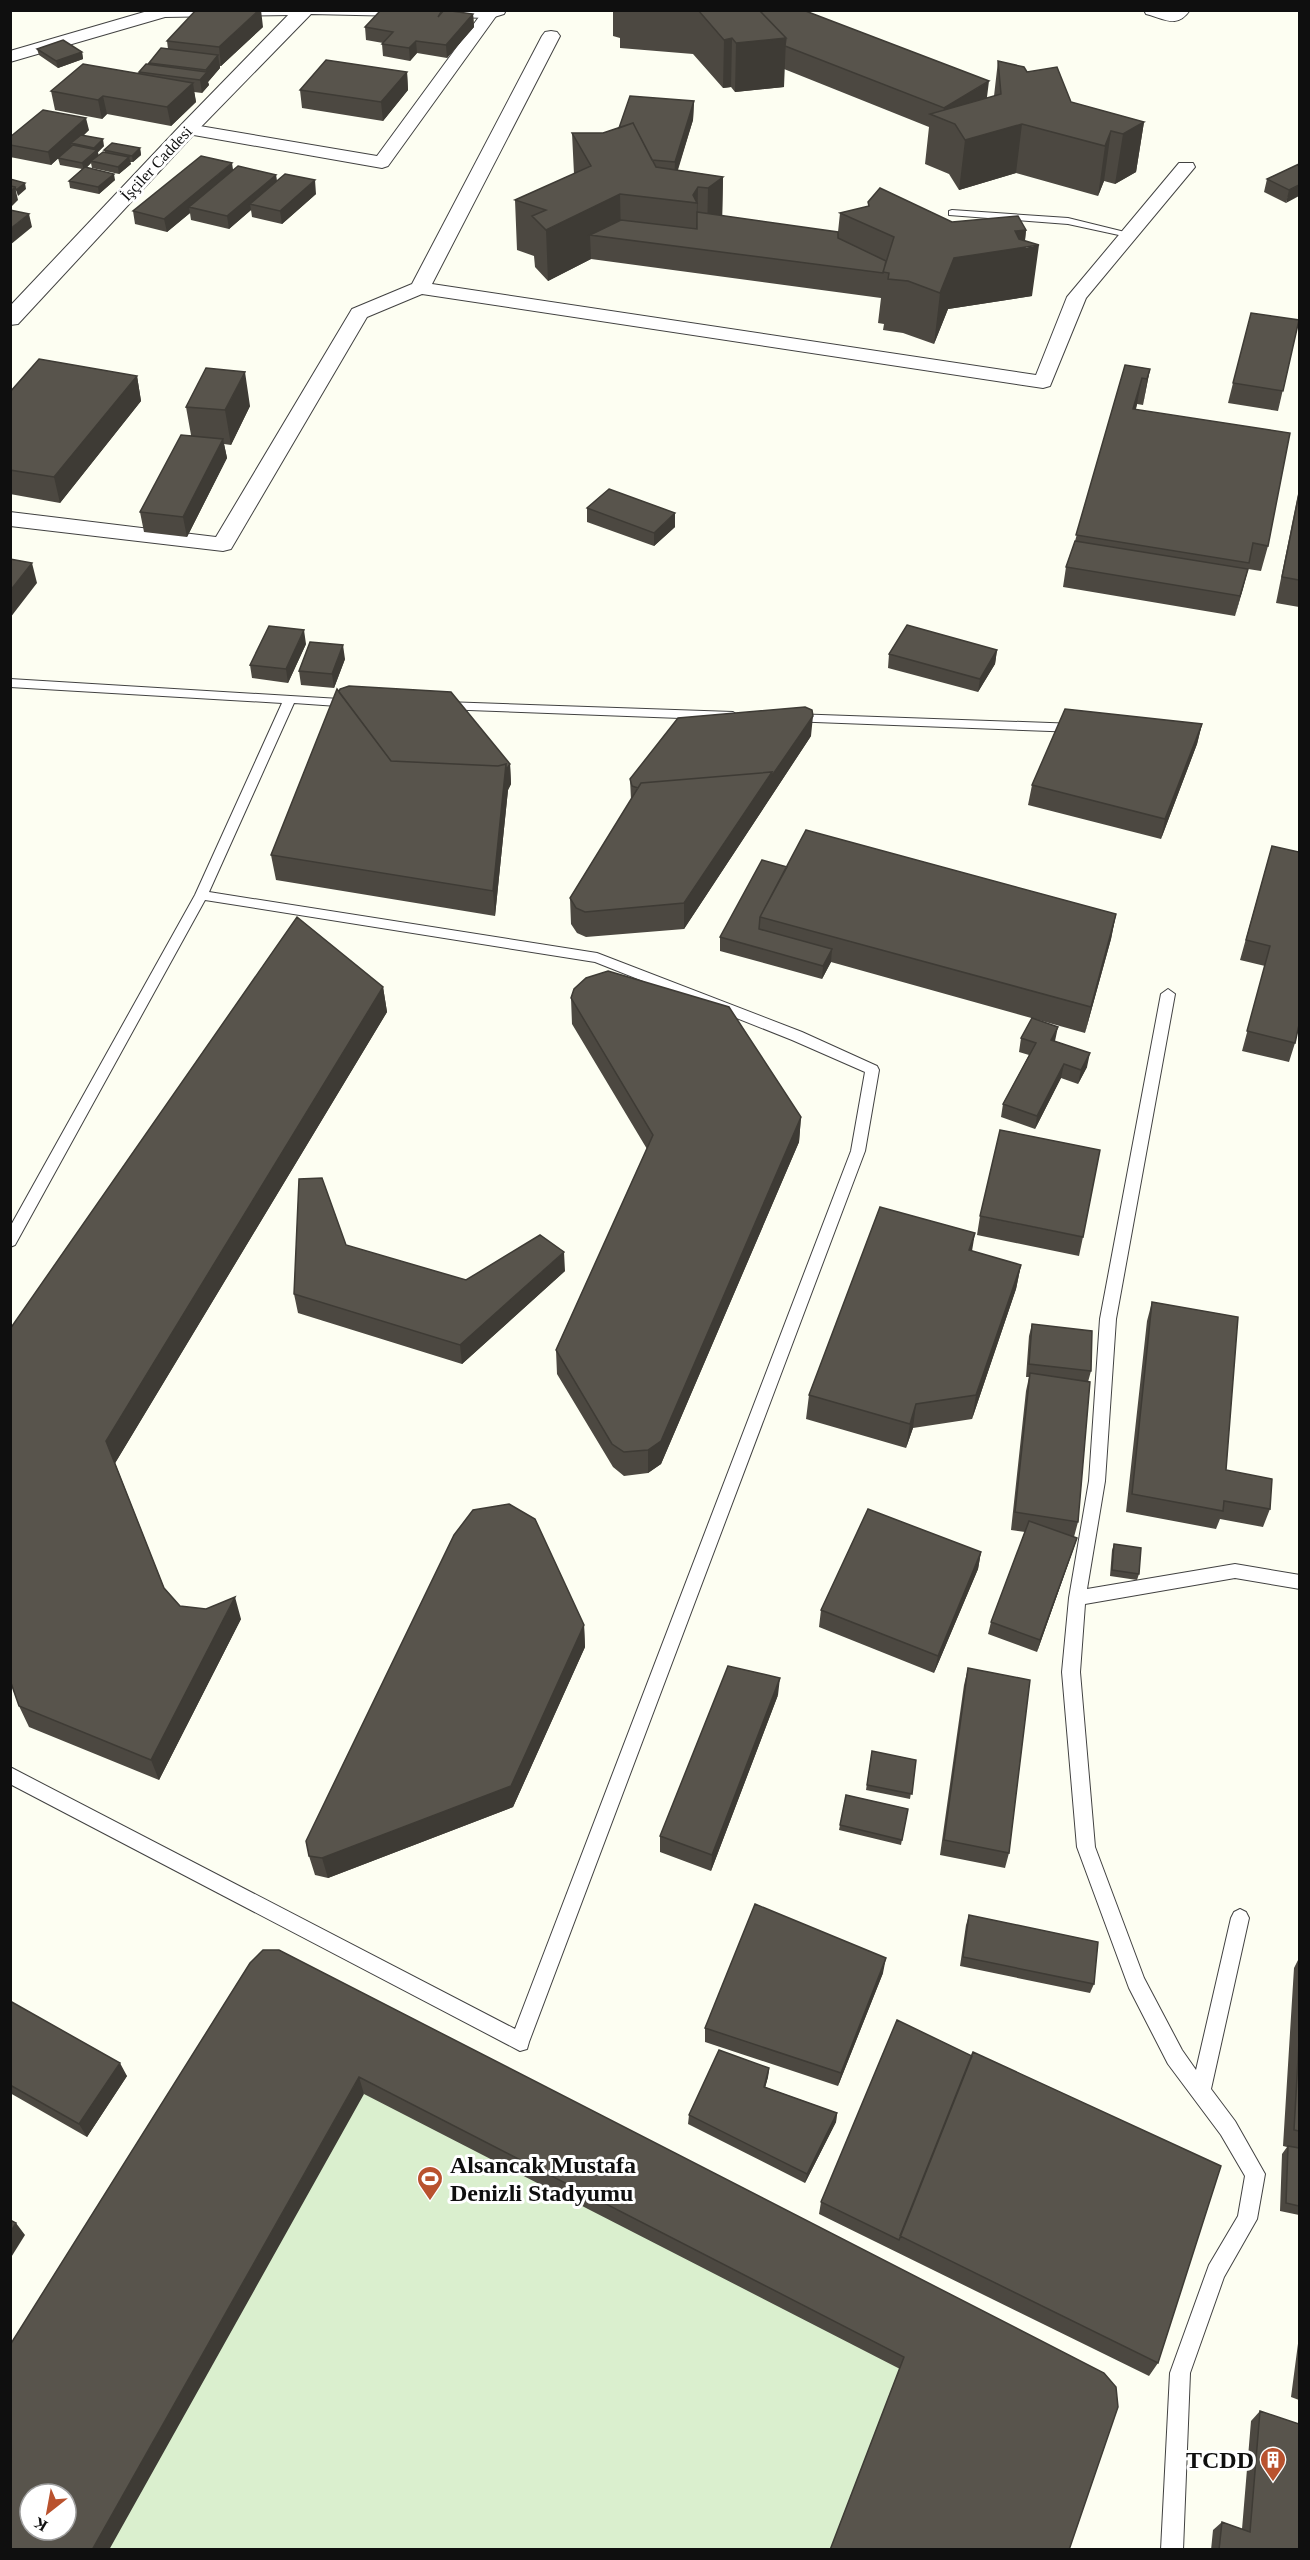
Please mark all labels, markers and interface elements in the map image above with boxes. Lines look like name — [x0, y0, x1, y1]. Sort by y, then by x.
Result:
street label: İşçiler Caddesi — [118, 122, 196, 205]
place label: Alsancak Mustafa Denizli Stadyumu — [450, 2152, 636, 2206]
sports icon: Alsancak Mustafa Denizli Stadyumu — [415, 2164, 445, 2202]
building icon: TCDD — [1258, 2445, 1288, 2483]
place label: TCDD — [1186, 2447, 1254, 2473]
north arrow — [18, 2482, 78, 2542]
text: K — [30, 2514, 50, 2535]

